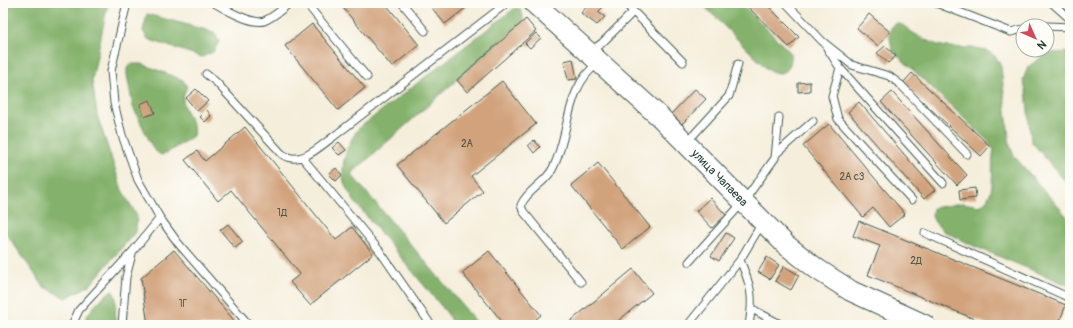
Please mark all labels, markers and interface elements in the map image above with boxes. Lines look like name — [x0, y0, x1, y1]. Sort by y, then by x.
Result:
north arrow — [1015, 18, 1055, 58]
text: N — [1034, 37, 1049, 52]
house number: 2А — [461, 138, 474, 150]
street label: улица Чапаева — [688, 145, 751, 210]
house number: 2А с3 — [840, 171, 865, 183]
house number: 1Д — [277, 207, 288, 219]
house number: 2Д — [910, 255, 923, 267]
house number: 1Г — [179, 298, 188, 310]

